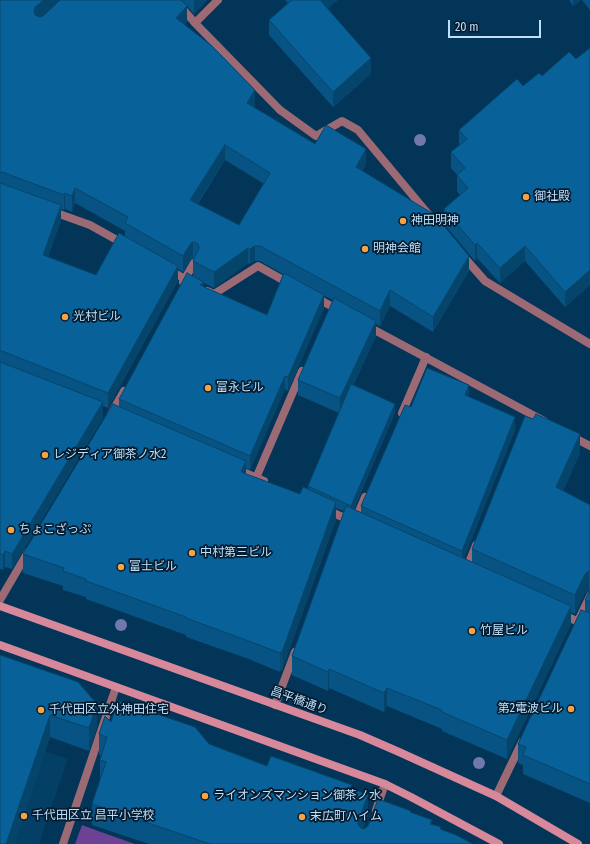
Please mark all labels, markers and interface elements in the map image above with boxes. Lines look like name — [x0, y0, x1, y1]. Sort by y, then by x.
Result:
scale bar — [450, 12, 543, 38]
text: 20 m — [455, 20, 479, 34]
place label: 御社殿 — [534, 190, 570, 204]
marker: 御社殿 — [521, 192, 531, 202]
place label: 神田明神 — [411, 214, 459, 228]
marker: 神田明神 — [398, 216, 408, 226]
place label: 明神会館 — [373, 242, 421, 256]
marker: 明神会館 — [360, 244, 370, 254]
place label: 光村ビル — [73, 310, 121, 324]
marker: 光村ビル — [60, 312, 70, 322]
place label: 富永ビル — [216, 381, 264, 395]
marker: 富永ビル — [203, 383, 213, 393]
place label: レジディア御茶ノ水2 — [53, 448, 166, 462]
marker: レジディア御茶ノ水2 — [40, 450, 50, 460]
place label: ちょこざっぷ — [19, 523, 91, 537]
marker: ちょこざっぷ — [6, 525, 16, 535]
place label: 中村第三ビル — [200, 546, 272, 560]
marker: 中村第三ビル — [187, 548, 197, 558]
place label: 富士ビル — [129, 560, 177, 574]
marker: 富士ビル — [116, 562, 126, 572]
place label: 竹屋ビル — [480, 624, 528, 638]
marker: 竹屋ビル — [467, 626, 477, 636]
street label: 昌平橋通り — [268, 684, 330, 718]
place label: 第2電波ビル — [498, 702, 563, 716]
place label: 千代田区立外神田住宅 — [49, 703, 169, 717]
marker: 第2電波ビル — [566, 704, 576, 714]
marker: 千代田区立外神田住宅 — [36, 705, 46, 715]
place label: ライオンズマンション御茶ノ水 — [213, 789, 381, 803]
marker: ライオンズマンション御茶ノ水 — [200, 791, 210, 801]
place label: 千代田区立 昌平小学校 — [32, 809, 155, 823]
place label: 末広町ハイム — [310, 810, 382, 824]
marker: 千代田区立 昌平小学校 — [19, 811, 29, 821]
marker: 末広町ハイム — [297, 812, 307, 822]

